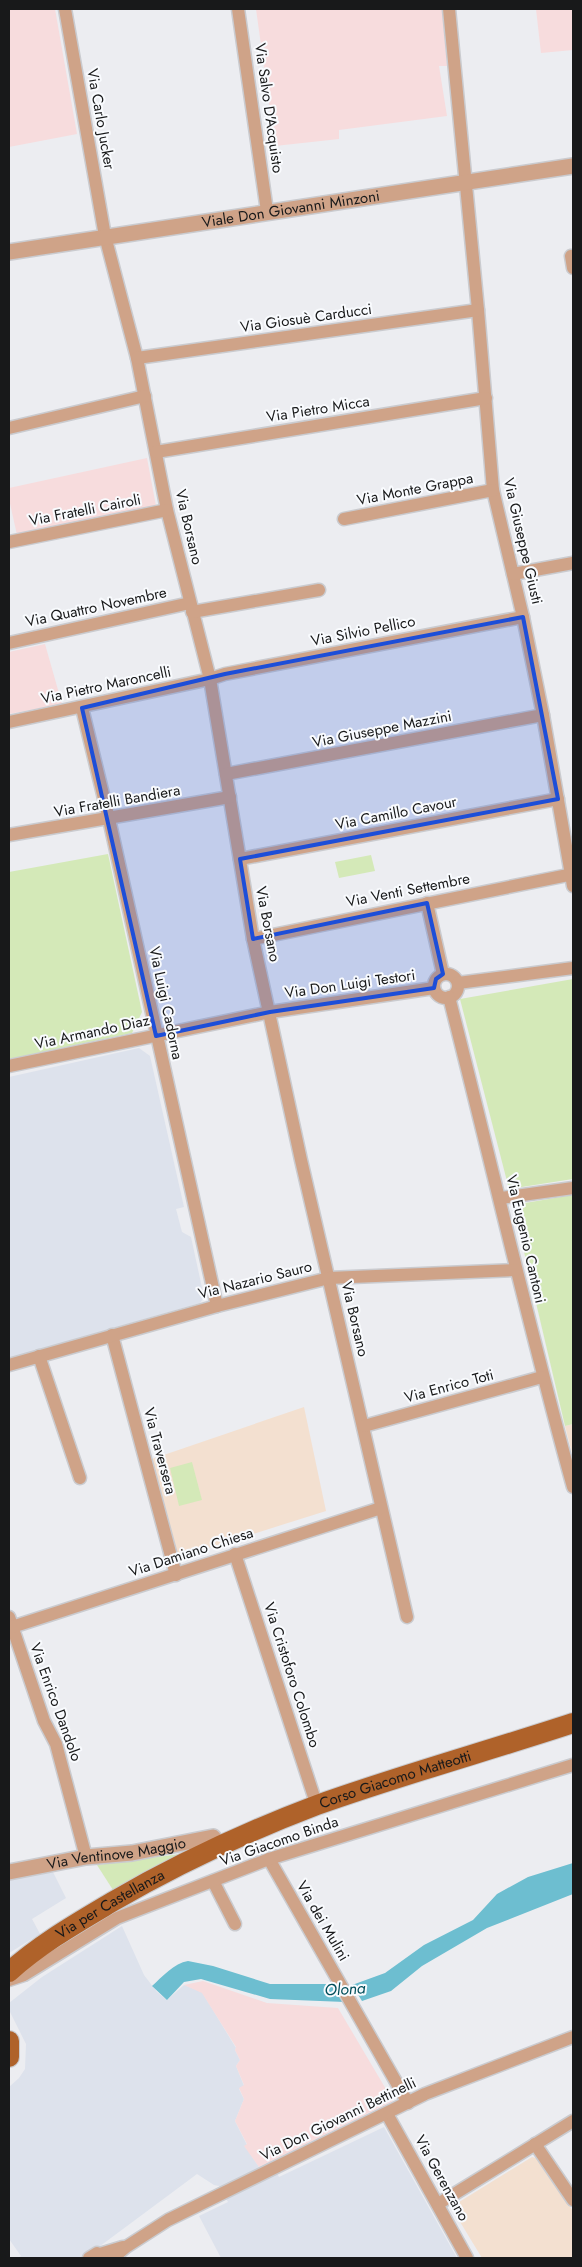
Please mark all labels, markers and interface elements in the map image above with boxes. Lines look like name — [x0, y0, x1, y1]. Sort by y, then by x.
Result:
street label: Via Salvo D'Acquisto — [249, 42, 289, 174]
street label: Via Carlo Jucker — [81, 67, 121, 172]
street label: Viale Don Giovanni Minzoni — [200, 185, 381, 233]
street label: Via Giosuè Carducci — [239, 298, 373, 338]
street label: Via Pietro Micca — [265, 390, 371, 428]
street label: Via Monte Grappa — [355, 467, 475, 511]
street label: Via Giuseppe Giusti — [498, 476, 548, 606]
street label: Via Borsano — [170, 487, 208, 567]
street label: Via Fratelli Cairoli — [27, 488, 143, 532]
street label: Via Quattro Novembre — [23, 581, 169, 633]
street label: Via Silvio Pellico — [309, 610, 417, 652]
street label: Via Pietro Maroncelli — [39, 660, 173, 710]
street label: Via Giuseppe Mazzini — [311, 705, 453, 753]
street label: Via Fratelli Bandiera — [52, 779, 182, 823]
street label: Via Camillo Cavour — [333, 790, 459, 836]
street label: Via Venti Settembre — [344, 867, 472, 913]
street label: Via Borsano — [250, 884, 286, 964]
street label: Via Luigi Cadorna — [143, 944, 189, 1062]
street label: Via Don Luigi Testori — [283, 964, 417, 1004]
street label: Via Armando Diaz — [33, 1009, 152, 1055]
street label: Via Eugenio Cantoni — [501, 1173, 551, 1305]
street label: Via Nazario Sauro — [196, 1255, 314, 1305]
street label: Via Borsano — [336, 1279, 374, 1359]
street label: Via Enrico Toti — [402, 1364, 496, 1408]
street label: Via Traversera — [138, 1405, 182, 1497]
street label: Via Damiano Chiesa — [126, 1522, 256, 1582]
street label: Via Cristoforo Colombo — [258, 1600, 326, 1750]
street label: Via Enrico Dandolo — [24, 1640, 88, 1764]
street label: Corso Giacomo Matteotti — [316, 1745, 474, 1814]
street label: Via Giacomo Binda — [217, 1810, 341, 1872]
street label: Via Ventinove Maggio — [45, 1832, 188, 1875]
street label: Via per Castellanza — [51, 1864, 168, 1945]
street label: Via dei Mulini — [291, 1877, 355, 1965]
water label: Olona — [324, 1976, 366, 2002]
street label: Via Don Giovanni Bettinelli — [256, 2072, 420, 2166]
street label: Via Gerenzano — [409, 2131, 475, 2225]

